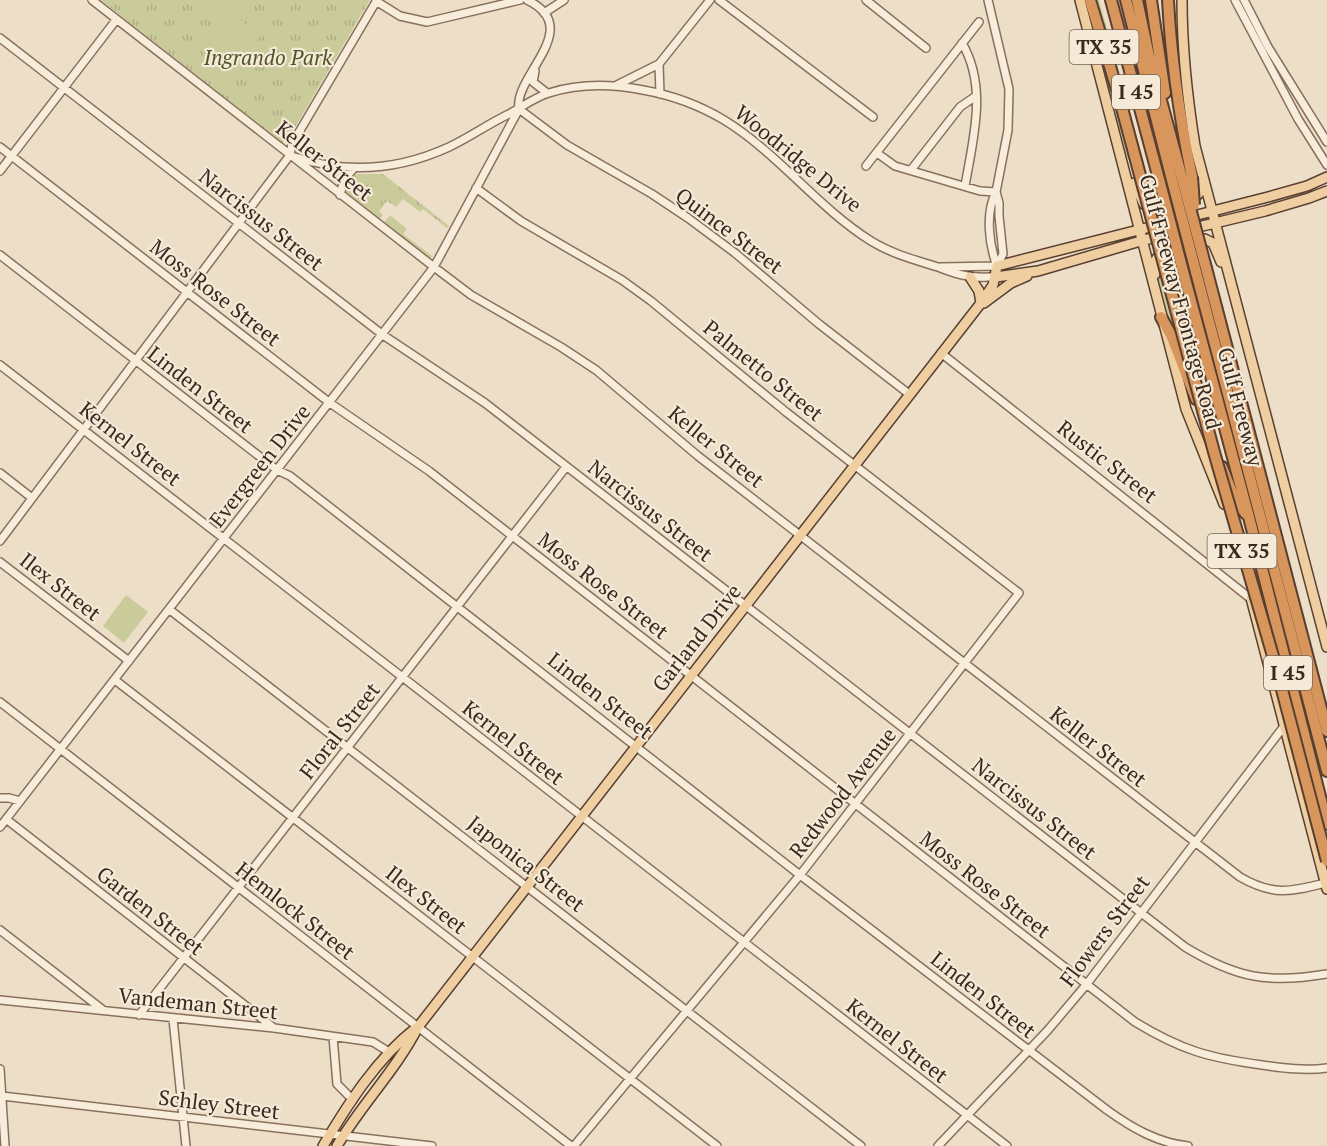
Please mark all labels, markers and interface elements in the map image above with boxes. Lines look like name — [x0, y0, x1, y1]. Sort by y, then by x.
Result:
road number: TX 35 — [1070, 30, 1138, 64]
park label: Ingrando Park — [203, 43, 333, 71]
road number: I 45 — [1112, 75, 1160, 109]
street label: Woodridge Drive — [729, 98, 868, 218]
street label: Keller Street — [270, 114, 379, 207]
street label: Narcissus Street — [194, 162, 330, 277]
street label: Gulf Freeway Frontage Road — [1133, 171, 1229, 433]
street label: Quince Street — [670, 181, 789, 280]
street label: Moss Rose Street — [145, 232, 287, 352]
street label: Palmetto Street — [698, 313, 829, 427]
street label: Linden Street — [142, 339, 259, 439]
street label: Gulf Freeway — [1212, 344, 1270, 470]
street label: Kernel Street — [74, 395, 187, 492]
street label: Evergreen Drive — [202, 398, 316, 533]
street label: Keller Street — [663, 399, 770, 494]
street label: Rustic Street — [1052, 413, 1164, 509]
street label: Narcissus Street — [583, 453, 719, 568]
street label: Moss Rose Street — [533, 525, 675, 645]
road number: TX 35 — [1208, 534, 1276, 568]
street label: Ilex Street — [14, 546, 107, 627]
street label: Garland Drive — [645, 578, 747, 697]
street label: Linden Street — [542, 645, 659, 745]
road number: I 45 — [1264, 656, 1312, 690]
street label: Floral Street — [293, 676, 386, 785]
street label: Kernel Street — [457, 694, 570, 791]
street label: Keller Street — [1044, 700, 1153, 793]
street label: Redwood Avenue — [782, 721, 902, 863]
street label: Narcissus Street — [967, 751, 1103, 866]
street label: Japonica Street — [462, 809, 591, 918]
street label: Moss Rose Street — [915, 824, 1057, 944]
street label: Hemlock Street — [230, 855, 361, 966]
street label: Garden Street — [91, 859, 210, 961]
street label: Ilex Street — [380, 859, 473, 940]
street label: Flowers Street — [1053, 869, 1156, 992]
street label: Linden Street — [925, 944, 1042, 1044]
street label: Vandeman Street — [117, 981, 279, 1025]
street label: Kernel Street — [841, 992, 954, 1089]
street label: Schley Street — [157, 1083, 281, 1125]

